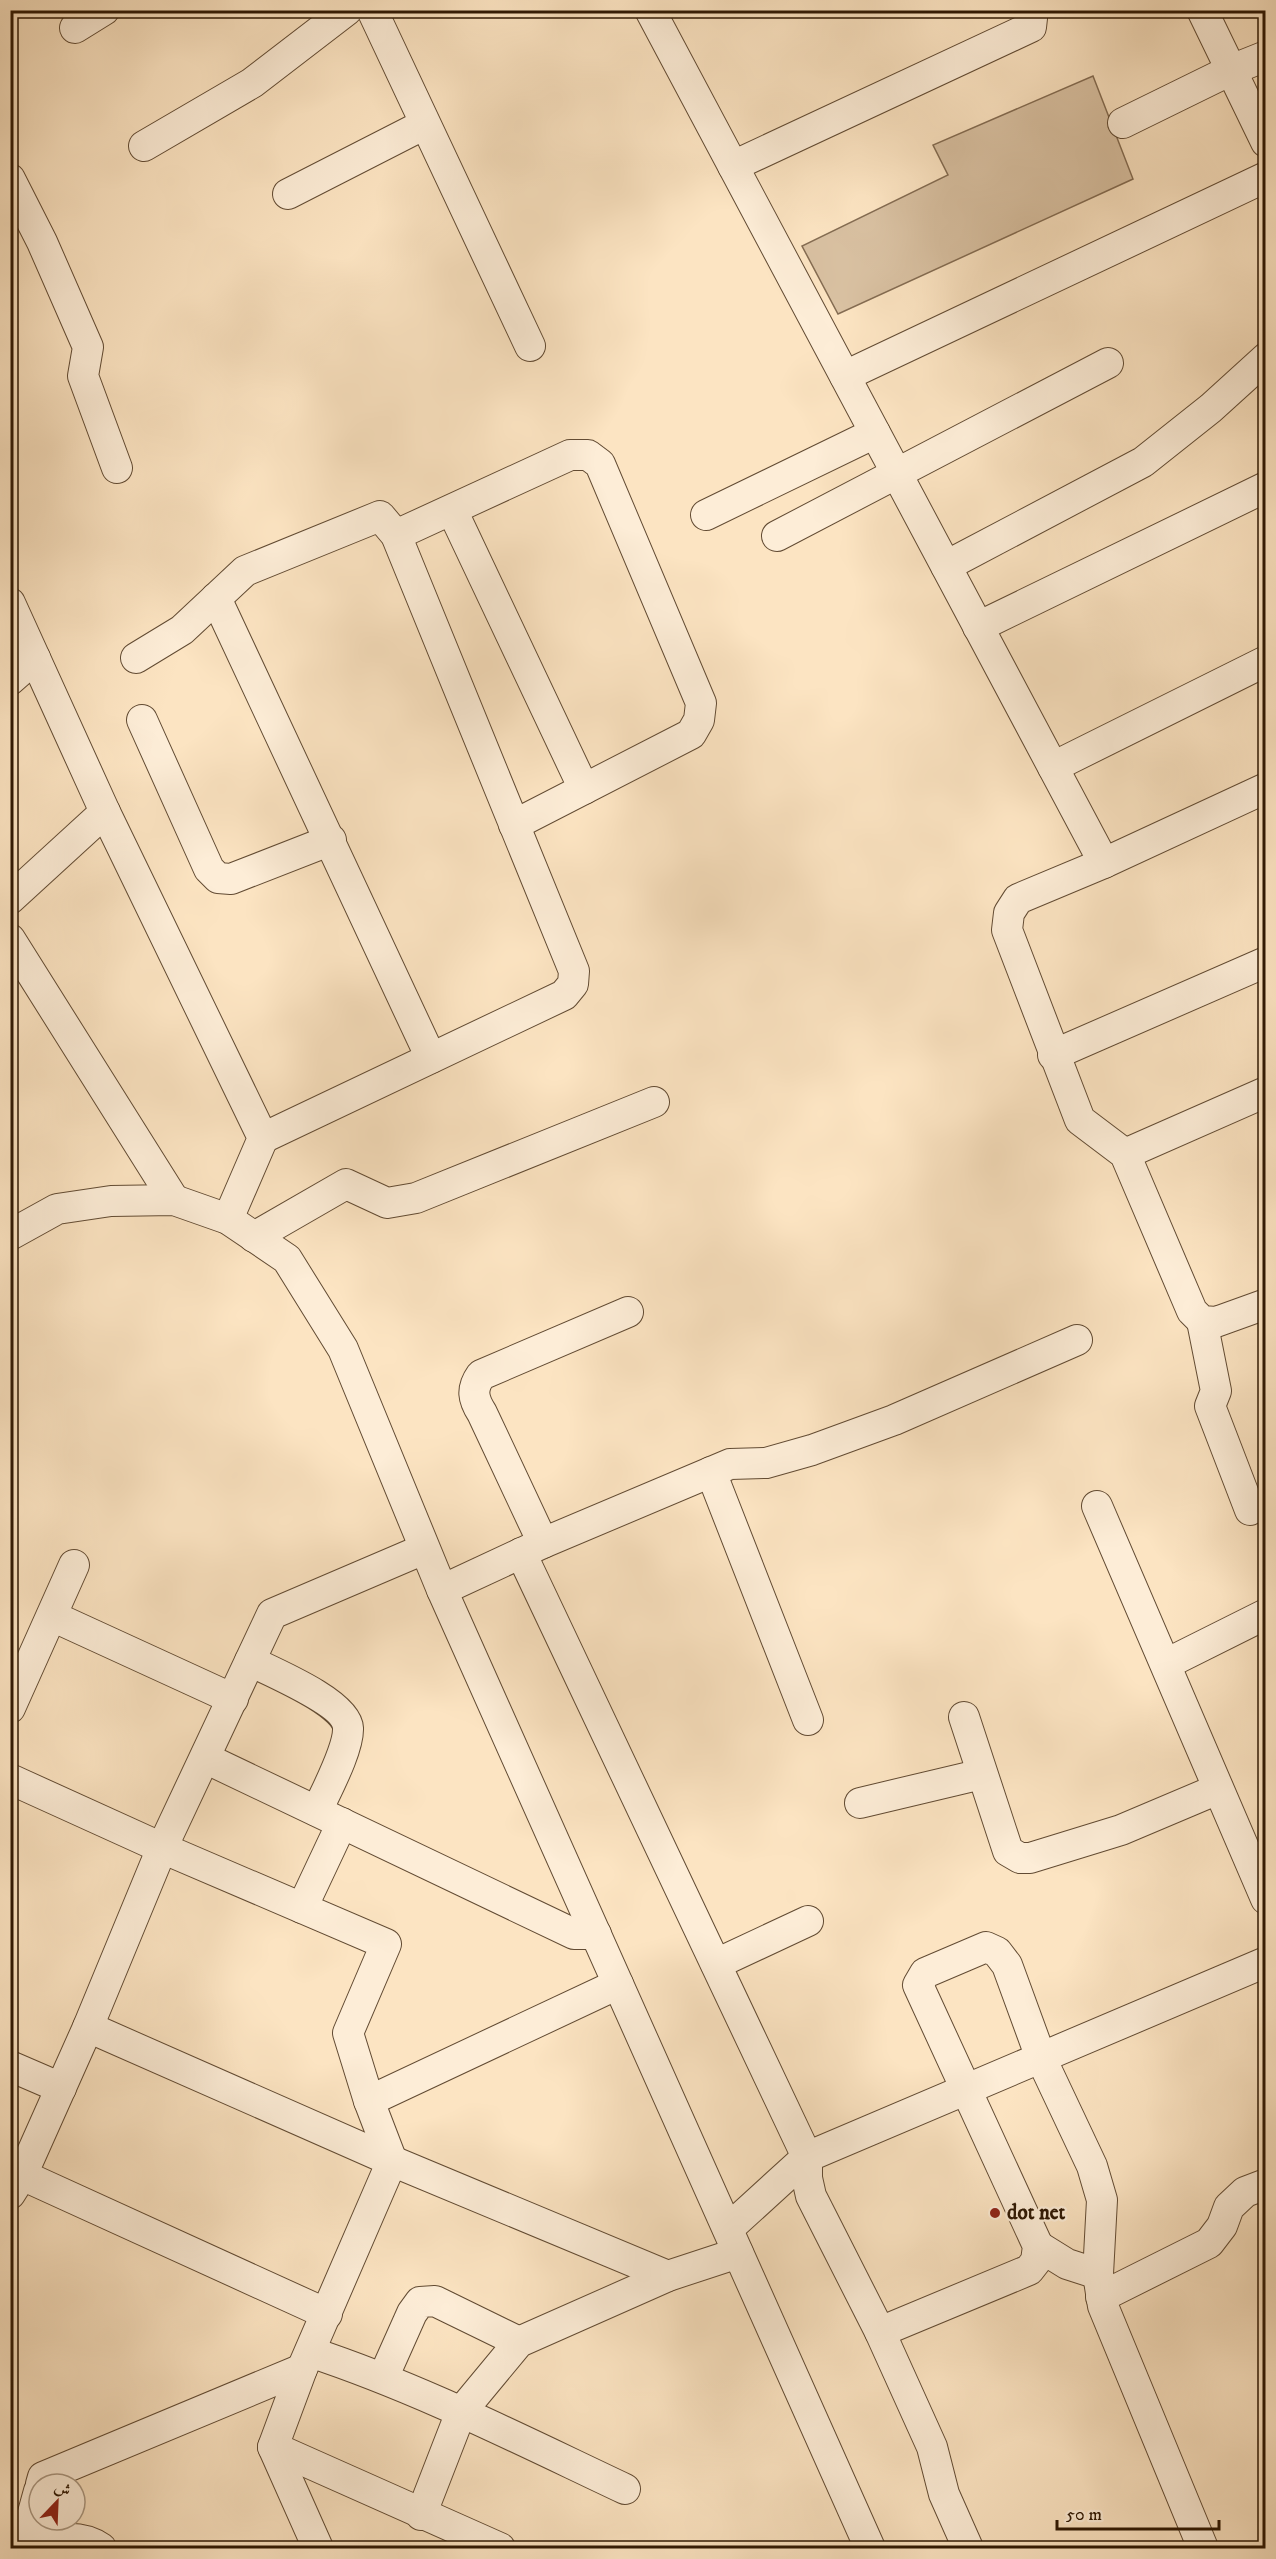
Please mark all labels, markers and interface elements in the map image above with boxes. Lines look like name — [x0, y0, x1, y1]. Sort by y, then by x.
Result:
place label: dot net — [1007, 2200, 1066, 2226]
marker: dot net — [988, 2206, 1002, 2220]
north arrow — [27, 2472, 87, 2532]
text: ش — [51, 2477, 74, 2501]
scale bar — [1057, 2493, 1219, 2531]
text: 50 m — [1066, 2504, 1102, 2526]

